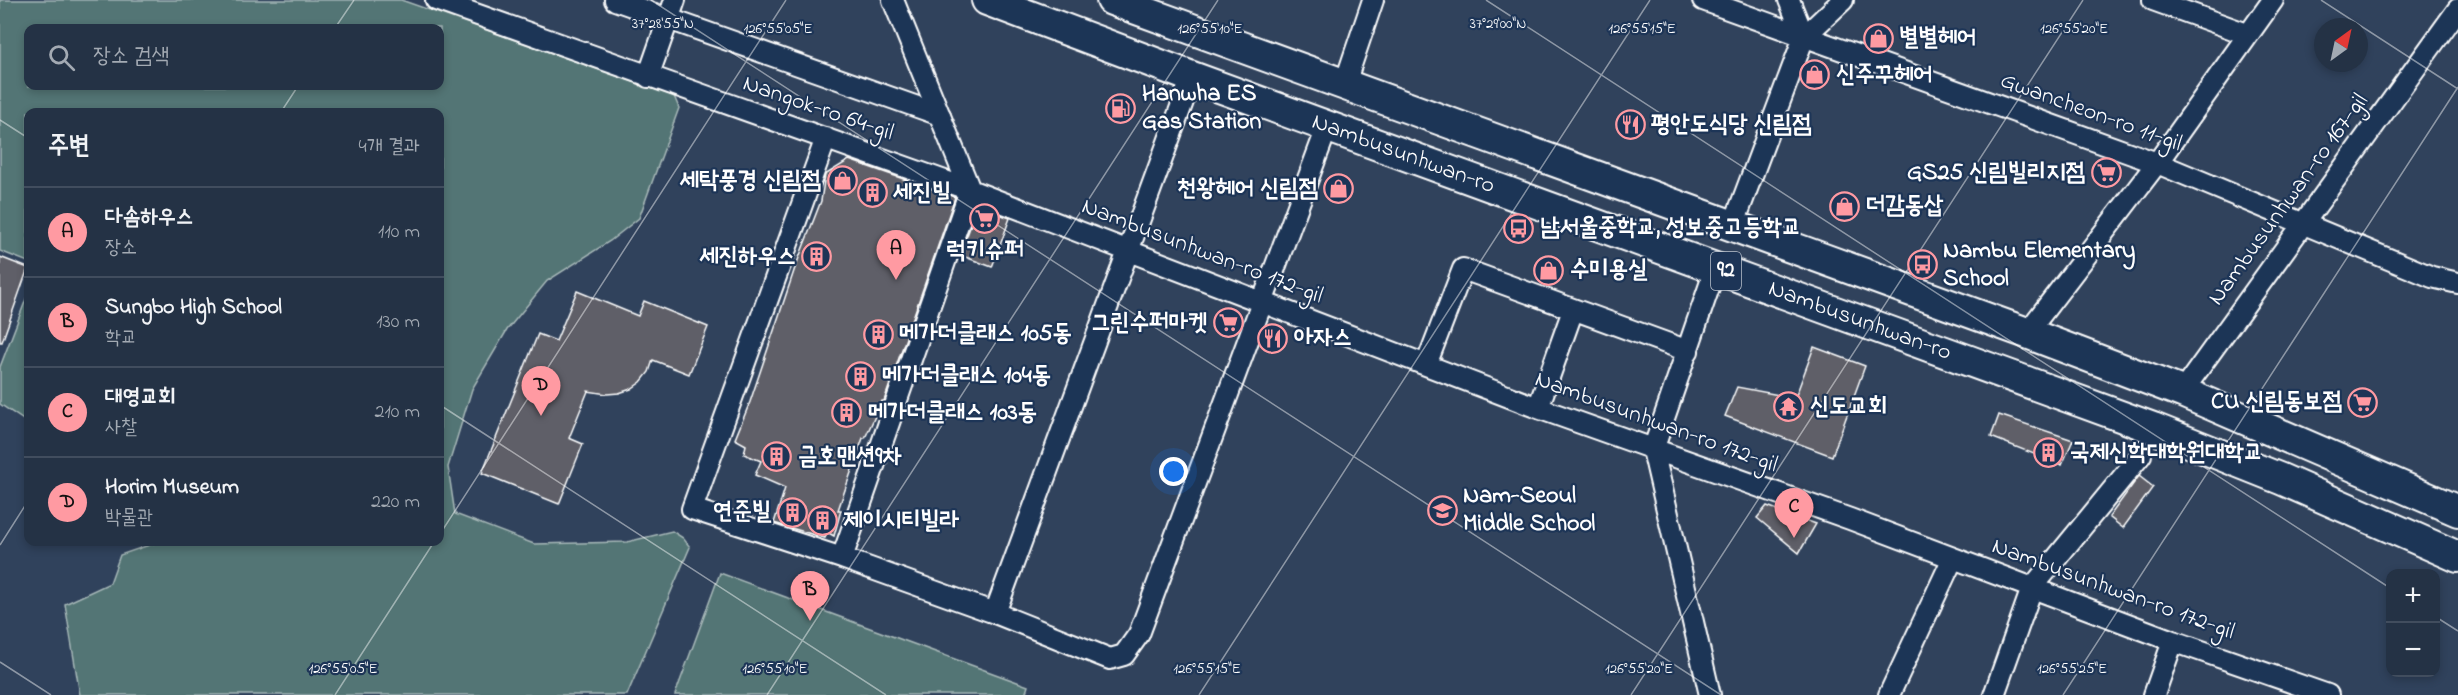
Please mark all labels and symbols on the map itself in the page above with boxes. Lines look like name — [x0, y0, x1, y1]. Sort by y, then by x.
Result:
text: 37°28'55"N — [632, 13, 694, 35]
text: 37°29'00"N — [1470, 13, 1526, 35]
text: 126°55'05"E — [743, 18, 813, 40]
text: 126°55'10"E — [1177, 18, 1243, 40]
text: 126°55'15"E — [1608, 18, 1676, 40]
text: 126°55'20"E — [2040, 18, 2108, 40]
north arrow — [2314, 18, 2368, 72]
place label: 별별헤어 — [1899, 21, 1976, 56]
shop icon: 별별헤어 — [1862, 22, 1894, 54]
place label: 신주꾸헤어 — [1836, 58, 1933, 93]
shop icon: 신주꾸헤어 — [1799, 59, 1831, 91]
street label: Gwancheon-ro 11-gil — [1995, 64, 2187, 162]
street label: Nangok-ro 64-gil — [738, 67, 898, 151]
place label: Hanwha ES Gas Station — [1142, 77, 1262, 140]
street label: Nambusunhwan-ro 167-gil — [2200, 87, 2378, 313]
fuel station icon: Hanwha ES Gas Station — [1105, 92, 1137, 124]
street label: Nambusunhwan-ro — [1307, 105, 1500, 204]
place label: 평안도식당 신림점 — [1651, 108, 1812, 143]
restaurant icon: 평안도식당 신림점 — [1614, 109, 1646, 141]
place label: GS25 신림빌리지점 — [1907, 156, 2085, 191]
supermarket icon: GS25 신림빌리지점 — [2090, 157, 2122, 189]
place label: 세탁풍경 신림점 — [679, 164, 821, 199]
shop icon: 세탁풍경 신림점 — [826, 165, 858, 197]
place label: 천왕헤어 신림점 — [1177, 172, 1318, 207]
shop icon: 천왕헤어 신림점 — [1323, 173, 1355, 205]
place label: 세진빌 — [892, 176, 952, 211]
building icon: 세진빌 — [856, 177, 888, 209]
place label: 더감동삽 — [1866, 189, 1944, 224]
street label: Nambusunhwan-ro 172-gil — [1076, 190, 1328, 314]
shop icon: 더감동삽 — [1829, 190, 1861, 222]
supermarket icon: 럭키슈퍼 — [969, 202, 1001, 234]
place label: 남서울중학교, 성보중고등학교 — [1540, 211, 1801, 246]
bus stop icon: 남서울중학교, 성보중고등학교 — [1503, 212, 1535, 244]
pin: A — [876, 230, 916, 280]
place label: 럭키슈퍼 — [946, 234, 1024, 269]
place label: Nambu Elementary School — [1943, 234, 2135, 297]
place label: 세진하우스 — [698, 240, 796, 275]
building icon: 세진하우스 — [801, 241, 833, 273]
bus stop icon: Nambu Elementary School — [1906, 249, 1938, 281]
road number: 92 — [1711, 252, 1741, 290]
place label: 수미용실 — [1570, 253, 1648, 288]
shop icon: 수미용실 — [1533, 254, 1565, 286]
street label: Nambusunhwan-ro — [1763, 271, 1956, 370]
place label: 그린수퍼마켓 — [1091, 306, 1207, 341]
supermarket icon: 그린수퍼마켓 — [1212, 307, 1244, 339]
place label: 메가더클래스 105동 — [899, 317, 1072, 352]
building icon: 메가더클래스 105동 — [862, 318, 894, 350]
place label: 아자스 — [1294, 321, 1352, 356]
restaurant icon: 아자스 — [1257, 322, 1289, 354]
place label: 메가더클래스 104동 — [882, 359, 1051, 394]
building icon: 메가더클래스 104동 — [845, 360, 877, 392]
street label: Nambusunhwan-ro 172-gil — [1530, 363, 1782, 483]
pin: D — [522, 366, 560, 416]
place label: CU 신림동보점 — [2211, 385, 2342, 420]
supermarket icon: CU 신림동보점 — [2347, 386, 2379, 418]
place label: 신도교회 — [1810, 390, 1887, 425]
temple icon: 신도교회 — [1773, 391, 1805, 423]
place label: 메가더클래스 103동 — [868, 396, 1037, 431]
building icon: 메가더클래스 103동 — [831, 397, 863, 429]
place label: 국제신학대학원대학교 — [2070, 436, 2263, 471]
building icon: 국제신학대학원대학교 — [2033, 437, 2065, 469]
place label: 금호맨션9차 — [798, 440, 902, 475]
building icon: 금호맨션9차 — [761, 441, 793, 473]
your location — [1159, 457, 1188, 486]
place label: Nam-Seoul Middle School — [1463, 479, 1595, 542]
pin: C — [1774, 488, 1814, 538]
school or university icon: Nam-Seoul Middle School — [1426, 494, 1458, 526]
place label: 연준빌 — [713, 495, 772, 530]
building icon: 연준빌 — [776, 496, 808, 528]
place label: 제이시티빌라 — [843, 504, 960, 539]
building icon: 제이시티빌라 — [806, 505, 838, 537]
street label: Nambusunhwan-ro 172-gil — [1987, 530, 2239, 650]
pin: B — [790, 572, 830, 621]
text: 126°55'05"E — [308, 658, 378, 680]
text: 126°55'10"E — [742, 658, 808, 680]
text: 126°55'15"E — [1173, 658, 1241, 680]
text: 126°55'20"E — [1605, 658, 1673, 680]
text: 126°55'25"E — [2037, 658, 2107, 680]

